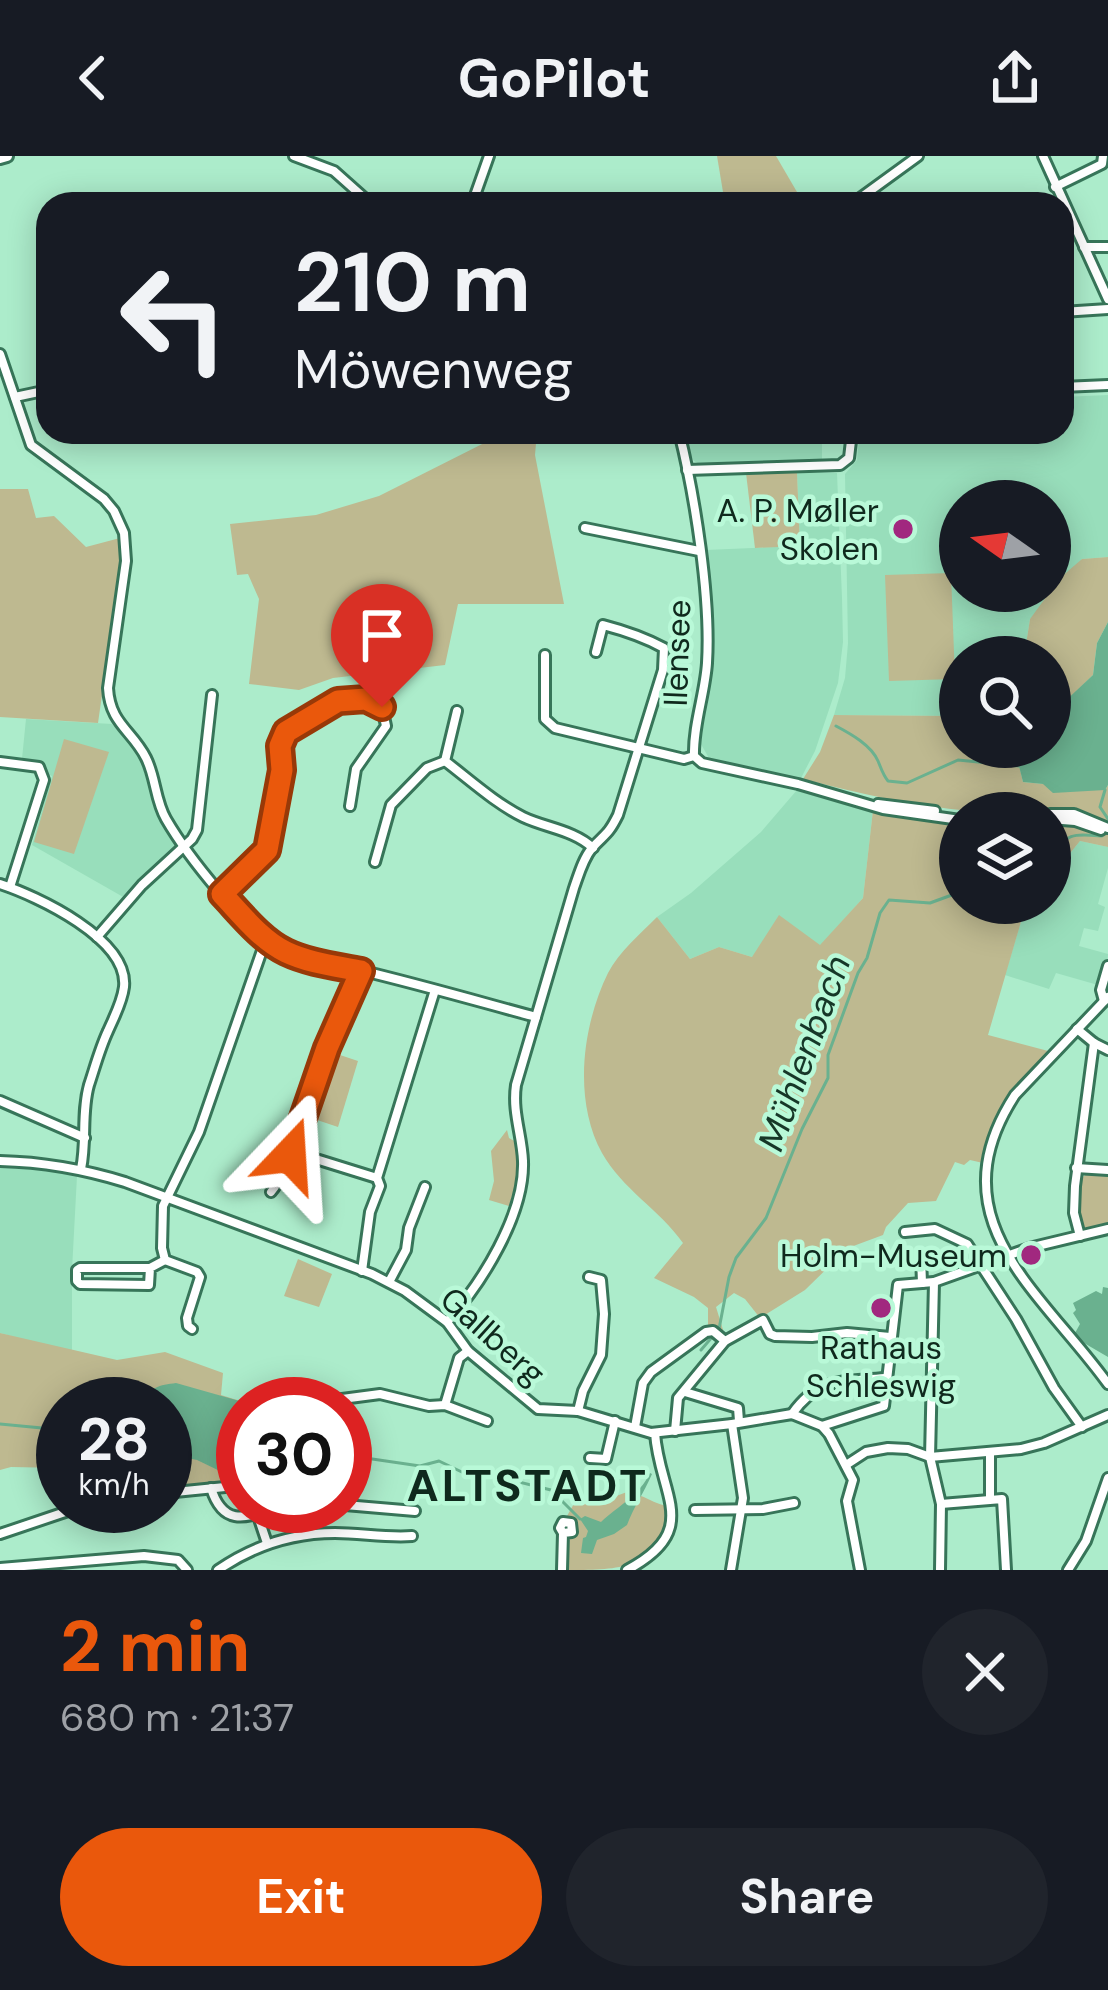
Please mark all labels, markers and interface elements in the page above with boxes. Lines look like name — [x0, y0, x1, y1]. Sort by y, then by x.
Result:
text: GoPilot — [458, 43, 650, 114]
icon: back — [60, 45, 126, 111]
icon: share — [982, 45, 1048, 111]
text: 210 m — [294, 228, 531, 337]
icon: left — [96, 240, 252, 396]
text: Möwenweg — [294, 334, 573, 405]
north arrow — [939, 480, 1071, 612]
map controls — [939, 480, 1071, 924]
place label: A. P. Møller Skolen — [717, 489, 879, 570]
marker: A. P. Møller Skolen — [890, 516, 916, 542]
pin — [331, 584, 433, 707]
street label: Ilensee — [654, 599, 700, 707]
icon: arrive — [349, 602, 415, 668]
button: search — [939, 636, 1071, 768]
button: layers — [939, 792, 1071, 924]
water label: Mühlenbach — [747, 949, 861, 1157]
position arrow — [227, 1092, 353, 1218]
place label: Holm-Museum — [780, 1234, 1007, 1277]
marker: Holm-Museum — [1018, 1242, 1044, 1268]
street label: Gallberg — [431, 1277, 555, 1395]
marker: Rathaus Schleswig — [868, 1295, 894, 1321]
place label: Rathaus Schleswig — [806, 1326, 956, 1407]
speed limit sign: 30 — [216, 1377, 372, 1533]
text: 28 — [78, 1400, 150, 1479]
district label: ALTSTADT — [407, 1456, 649, 1515]
text: km/h — [79, 1465, 149, 1504]
text: 2 min — [60, 1600, 250, 1693]
button: close — [922, 1609, 1048, 1735]
text: 680 m · 21:37 — [60, 1692, 294, 1743]
button: Exit — [60, 1828, 542, 1966]
button: Share — [566, 1828, 1048, 1966]

